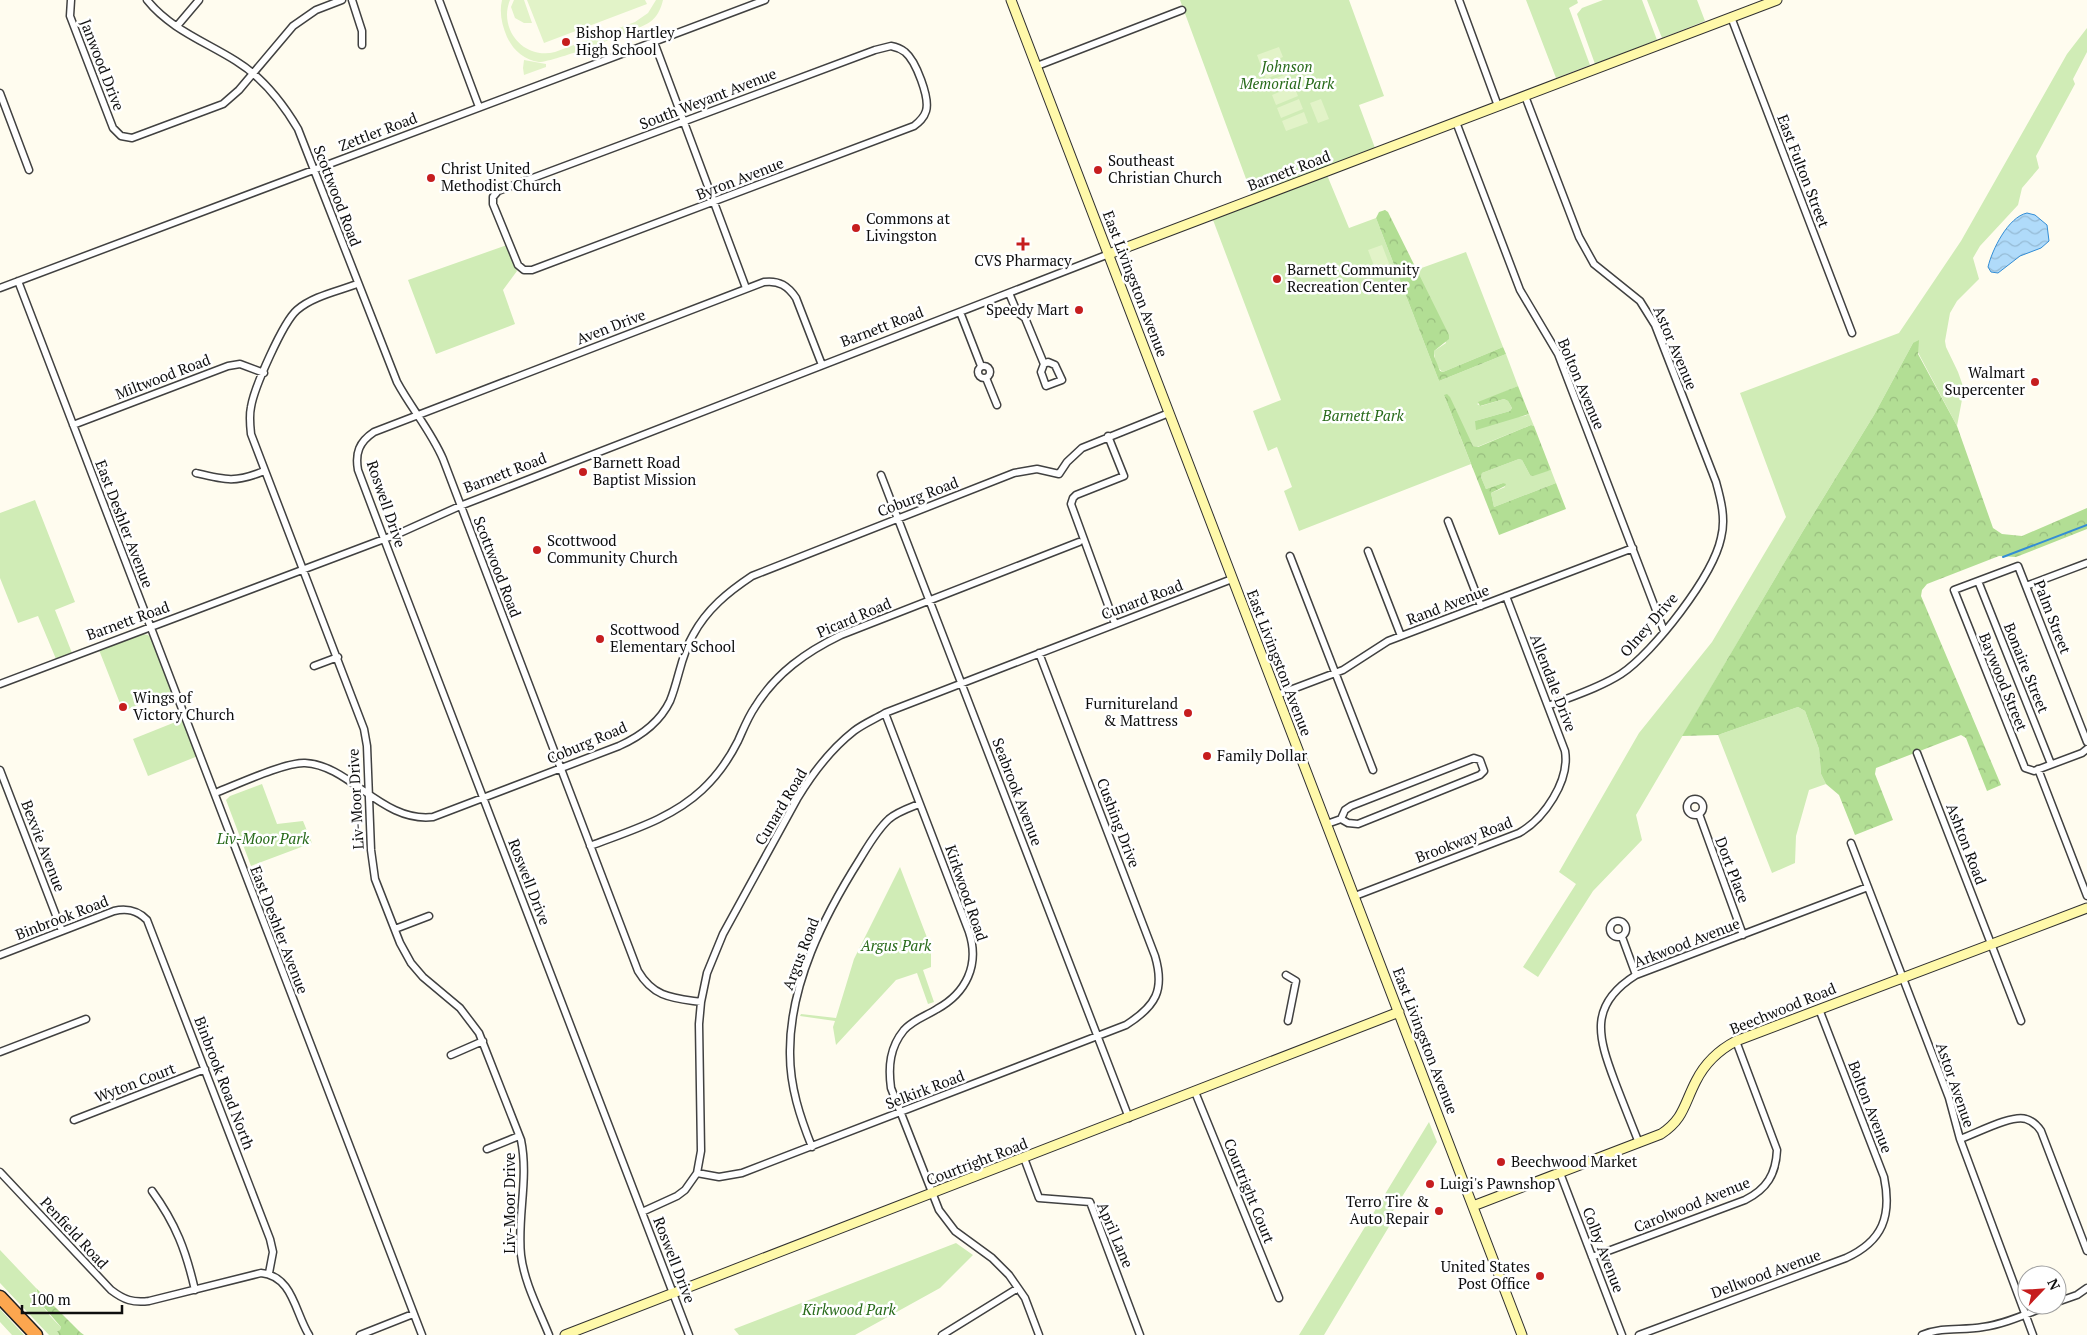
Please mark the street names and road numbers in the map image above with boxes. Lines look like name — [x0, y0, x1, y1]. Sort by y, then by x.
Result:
street label: Janwood Drive — [76, 16, 130, 113]
street label: South Weyant Avenue — [636, 63, 779, 133]
street label: Zettler Road — [336, 107, 420, 155]
street label: East Fulton Street — [1773, 111, 1835, 231]
street label: Scottwood Road — [309, 142, 366, 249]
street label: Barnett Road — [1244, 145, 1333, 195]
street label: Byron Avenue — [693, 152, 786, 204]
street label: East Livingston Avenue — [1099, 208, 1173, 360]
street label: Barnett Road — [837, 301, 926, 351]
street label: Astor Avenue — [1649, 303, 1702, 392]
street label: Aven Drive — [573, 304, 648, 348]
street label: Bolton Avenue — [1554, 335, 1610, 432]
street label: Miltwood Road — [112, 349, 213, 403]
street label: Barnett Road — [460, 447, 549, 497]
street label: East Deshler Avenue — [91, 457, 159, 591]
street label: Roswell Drive — [363, 457, 411, 550]
street label: Coburg Road — [874, 471, 961, 521]
street label: Scottwood Road — [469, 513, 526, 620]
street label: Cunard Road — [1098, 574, 1185, 624]
street label: Palm Street — [2030, 577, 2076, 657]
street label: Rand Avenue — [1404, 579, 1492, 629]
street label: East Livingston Avenue — [1243, 587, 1317, 739]
street label: Olney Drive — [1615, 588, 1682, 661]
street label: Picard Road — [813, 592, 894, 642]
street label: Barnett Road — [83, 596, 172, 644]
street label: Bonaire Street — [2000, 620, 2054, 716]
street label: Baywood Street — [1975, 630, 2033, 734]
street label: Allendale Drive — [1526, 631, 1582, 734]
street label: Coburg Road — [544, 716, 630, 768]
street label: Seabrook Avenue — [988, 735, 1048, 848]
street label: Liv-Moor Drive — [342, 748, 368, 850]
street label: Cunard Road — [749, 764, 811, 848]
street label: Cushing Drive — [1093, 775, 1145, 870]
street label: Bexvie Avenue — [17, 797, 71, 894]
street label: Ashton Road — [1942, 800, 1992, 887]
street label: Brookway Road — [1412, 811, 1515, 867]
street label: Dort Place — [1711, 834, 1755, 906]
street label: Roswell Drive — [504, 836, 556, 928]
street label: Kirkwood Road — [941, 842, 993, 943]
street label: East Deshler Avenue — [246, 863, 314, 997]
street label: Binbrook Road — [12, 890, 111, 944]
street label: Arkwood Avenue — [1631, 913, 1742, 971]
street label: Argus Road — [777, 915, 823, 993]
street label: East Livingston Avenue — [1389, 965, 1463, 1117]
street label: Beechwood Road — [1727, 978, 1839, 1038]
street label: Binbrook Road North — [190, 1013, 260, 1152]
street label: Astor Avenue — [1932, 1039, 1980, 1130]
street label: Wyton Court — [91, 1057, 178, 1107]
street label: Bolton Avenue — [1844, 1058, 1898, 1156]
street label: Selkirk Road — [882, 1065, 967, 1113]
street label: Courtright Road — [923, 1133, 1030, 1190]
street label: Courtright Court — [1220, 1135, 1280, 1246]
street label: Liv-Moor Drive — [499, 1152, 519, 1254]
street label: Carolwood Avenue — [1630, 1172, 1753, 1237]
street label: Penfield Road — [36, 1192, 113, 1273]
street label: April Lane — [1093, 1199, 1139, 1270]
street label: Colby Avenue — [1578, 1204, 1629, 1295]
street label: Roswell Drive — [649, 1214, 701, 1306]
street label: Dellwood Avenue — [1708, 1244, 1823, 1302]

